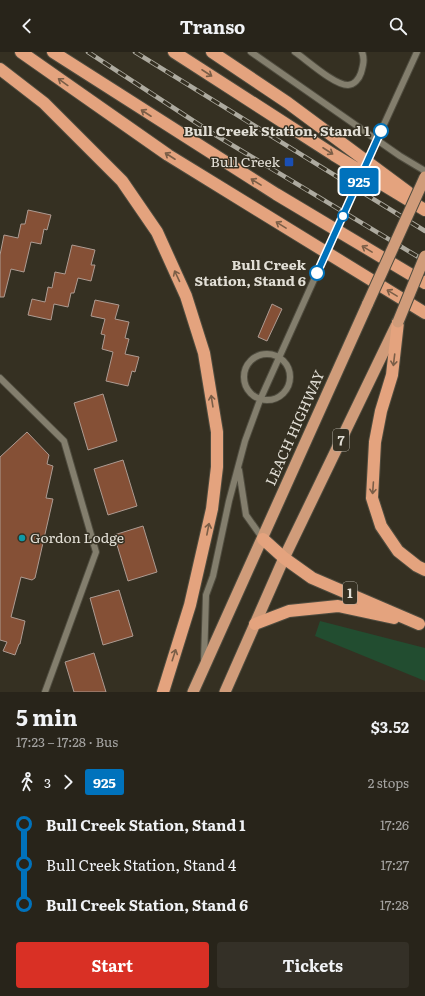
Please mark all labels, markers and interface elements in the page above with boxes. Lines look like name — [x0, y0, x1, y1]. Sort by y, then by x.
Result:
text: Transo — [180, 13, 245, 40]
icon: back — [16, 15, 38, 37]
icon: search — [387, 15, 409, 37]
one-way arrow — [201, 69, 212, 77]
one-way arrow — [58, 78, 69, 87]
one-way arrow — [140, 108, 152, 116]
place label: Bull Creek Station, Stand 1 — [184, 120, 370, 140]
marker: Bull Creek Station, Stand 1 — [373, 123, 389, 139]
one-way arrow — [322, 147, 333, 155]
place label: Bull Creek — [211, 151, 280, 171]
one-way arrow — [165, 152, 176, 160]
marker: Bull Creek — [283, 156, 295, 168]
line badge: 925 — [336, 168, 382, 194]
text: 925 — [348, 171, 370, 191]
one-way arrow — [250, 177, 262, 185]
unlabelled marker — [337, 210, 349, 222]
one-way arrow — [276, 221, 287, 229]
one-way arrow — [361, 244, 373, 252]
place label: Bull Creek Station, Stand 6 — [195, 254, 307, 290]
marker: Bull Creek Station, Stand 6 — [309, 265, 325, 281]
one-way arrow — [173, 270, 180, 282]
one-way arrow — [386, 288, 398, 296]
one-way arrow — [390, 353, 397, 366]
street label: LEACH HIGHWAY — [260, 367, 329, 489]
one-way arrow — [208, 394, 216, 407]
road number: 7 — [333, 429, 349, 451]
one-way arrow — [369, 481, 376, 494]
one-way arrow — [205, 523, 213, 536]
place label: Gordon Lodge — [30, 527, 124, 547]
marker: Gordon Lodge — [17, 533, 27, 543]
road number: 1 — [343, 582, 357, 604]
one-way arrow — [171, 648, 178, 661]
text: 5 min — [16, 700, 78, 733]
text: $3.52 — [371, 715, 409, 738]
text: 17:23 – 17:28 · Bus — [16, 732, 118, 751]
icon: walk — [16, 771, 38, 793]
icon: forward — [57, 771, 79, 793]
text: 925 — [93, 772, 116, 792]
text: 3 — [44, 773, 51, 792]
text: 2 stops — [368, 773, 409, 792]
text: Bull Creek Station, Stand 1 — [46, 813, 246, 836]
text: 17:26 — [380, 815, 409, 834]
text: Bull Creek Station, Stand 4 — [46, 853, 236, 876]
text: 17:27 — [381, 855, 409, 874]
text: Bull Creek Station, Stand 6 — [46, 893, 248, 916]
text: 17:28 — [380, 895, 409, 914]
button: Start — [16, 942, 209, 988]
button: Tickets — [217, 942, 409, 988]

